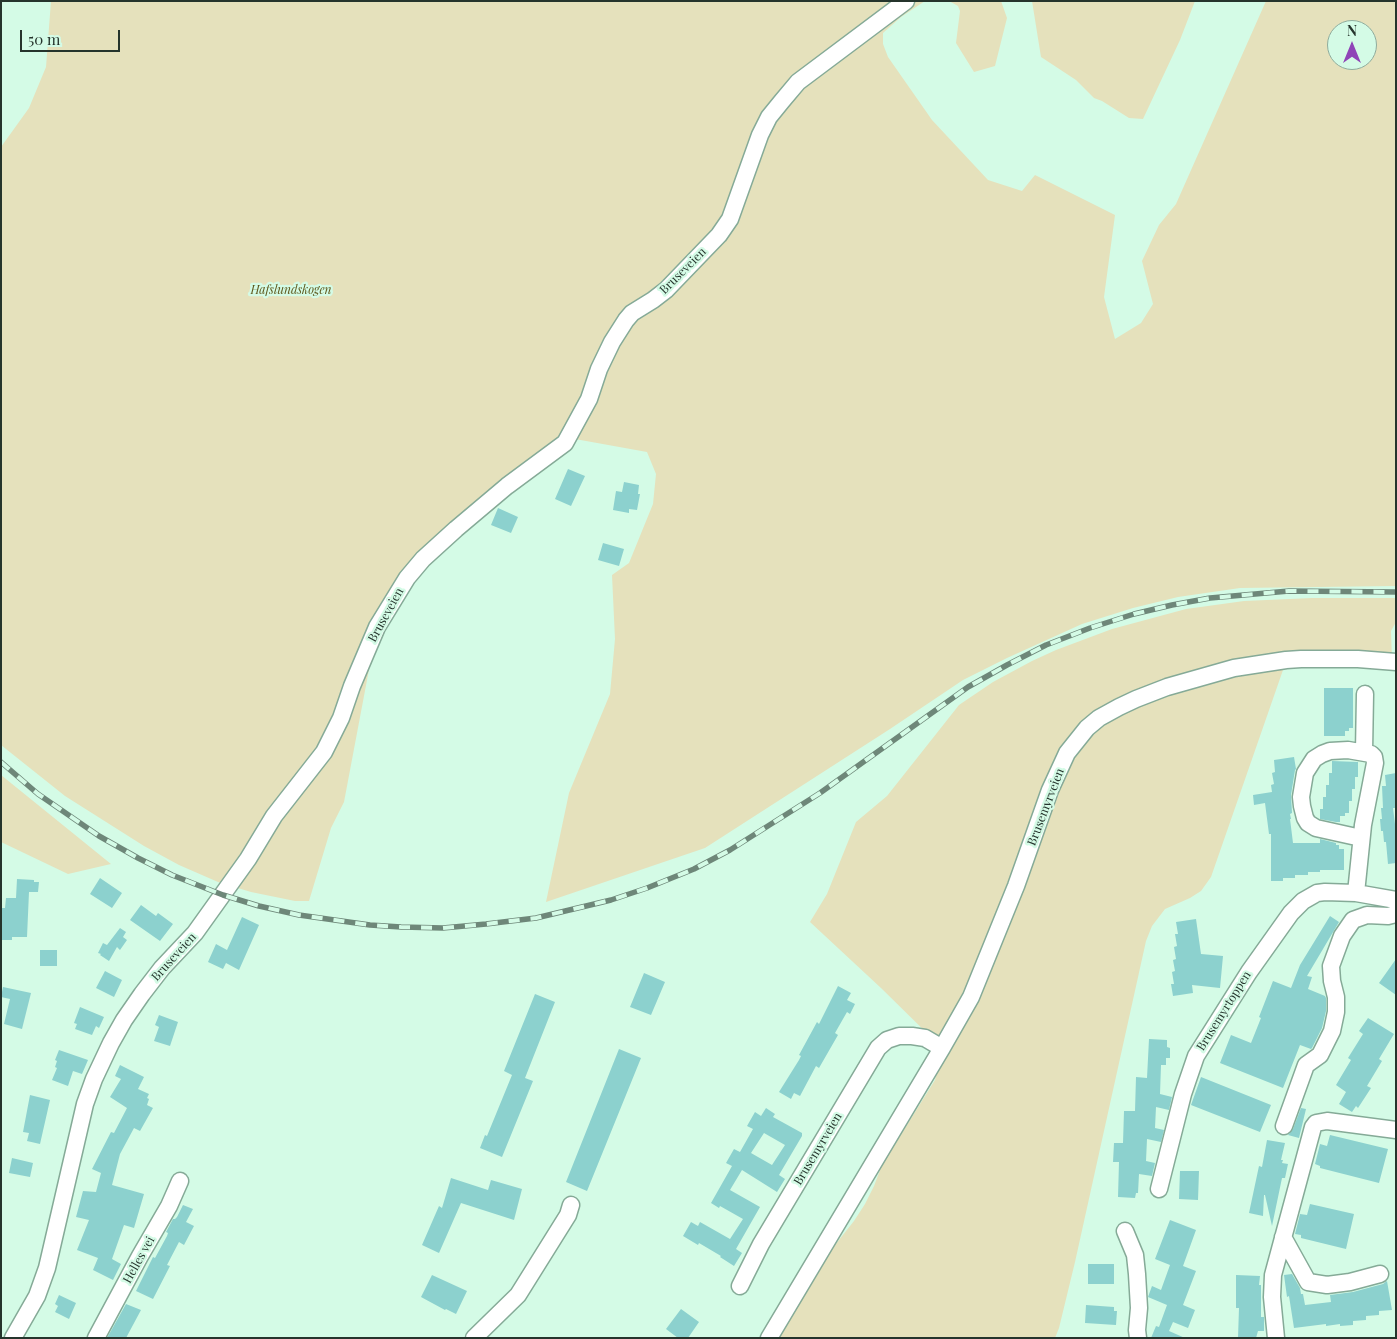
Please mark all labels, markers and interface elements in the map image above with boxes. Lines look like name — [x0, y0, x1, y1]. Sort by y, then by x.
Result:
scale bar — [22, 20, 122, 52]
north arrow — [1327, 20, 1377, 70]
text: N — [1347, 21, 1357, 40]
text: 50 m — [28, 29, 60, 49]
street label: Bruseveien — [657, 245, 709, 297]
park label: Hafslundskogen — [250, 283, 332, 297]
street label: Bruseveien — [365, 585, 407, 645]
street label: Brusemyrveien — [1025, 766, 1067, 848]
street label: Bruseveien — [149, 930, 199, 984]
street label: Brusemyrtoppen — [1194, 969, 1254, 1053]
street label: Brusemyrveien — [791, 1110, 845, 1188]
street label: Helles vei — [120, 1234, 158, 1286]

